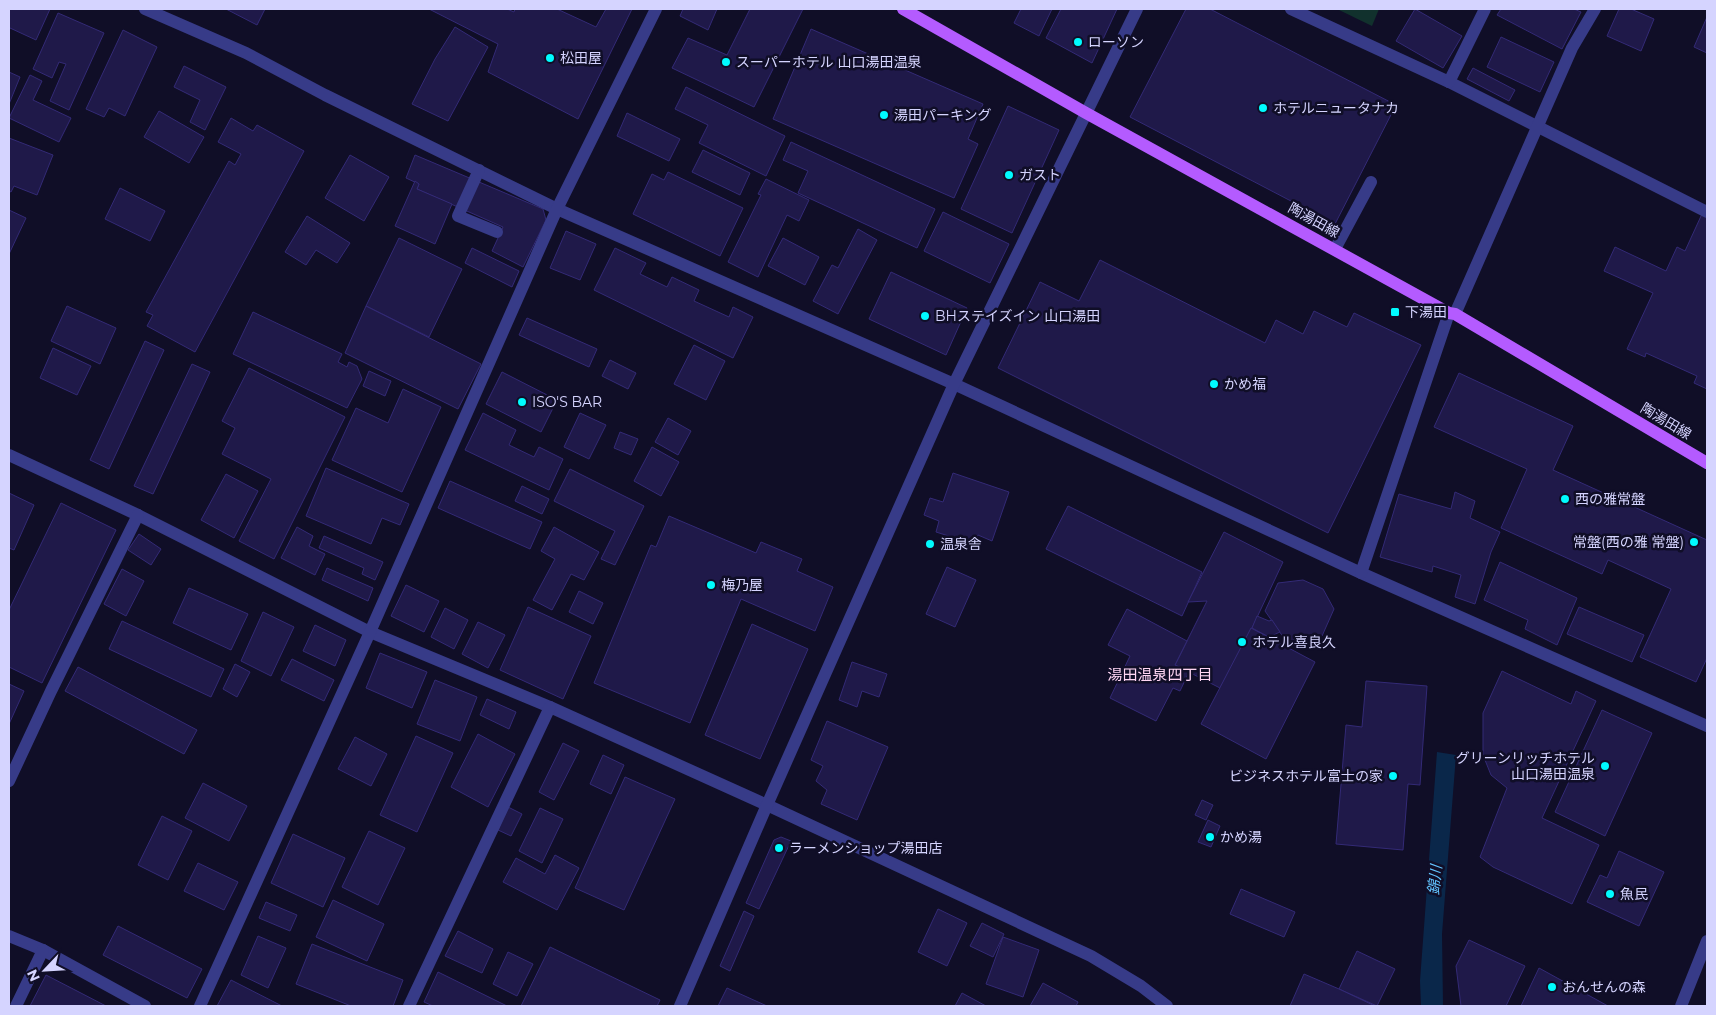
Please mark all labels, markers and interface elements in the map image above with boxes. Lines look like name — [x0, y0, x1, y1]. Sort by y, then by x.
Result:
place label: ローソン — [1088, 33, 1144, 51]
marker: ローソン — [1072, 36, 1084, 48]
place label: 松田屋 — [560, 49, 602, 67]
marker: 松田屋 — [544, 52, 556, 64]
place label: スーパーホテル 山口湯田温泉 — [736, 53, 922, 71]
marker: スーパーホテル 山口湯田温泉 — [720, 56, 732, 68]
place label: ホテルニュータナカ — [1273, 99, 1399, 117]
marker: ホテルニュータナカ — [1257, 102, 1269, 114]
place label: 湯田パーキング — [894, 106, 992, 124]
marker: 湯田パーキング — [878, 109, 890, 121]
place label: ガスト — [1019, 166, 1061, 184]
marker: ガスト — [1003, 169, 1015, 181]
street label: 陶湯田線 — [1285, 199, 1343, 241]
place label: 下湯田 — [1405, 303, 1447, 321]
marker: 下湯田 — [1389, 306, 1401, 318]
place label: BHステイズイン 山口湯田 — [935, 307, 1100, 325]
marker: BHステイズイン 山口湯田 — [919, 310, 931, 322]
place label: かめ福 — [1224, 375, 1266, 393]
marker: かめ福 — [1208, 378, 1220, 390]
place label: ISO'S BAR — [532, 393, 602, 411]
marker: ISO'S BAR — [516, 396, 528, 408]
street label: 陶湯田線 — [1637, 399, 1695, 443]
place label: 西の雅常盤 — [1575, 490, 1645, 508]
marker: 西の雅常盤 — [1559, 493, 1571, 505]
place label: 常盤(西の雅 常盤) — [1573, 533, 1684, 551]
place label: 温泉舎 — [940, 535, 982, 553]
marker: 常盤(西の雅 常盤) — [1688, 536, 1700, 548]
marker: 温泉舎 — [924, 538, 936, 550]
place label: 梅乃屋 — [721, 576, 763, 594]
marker: 梅乃屋 — [705, 579, 717, 591]
place label: ホテル喜良久 — [1252, 633, 1336, 651]
marker: ホテル喜良久 — [1236, 636, 1248, 648]
district label: 湯田温泉四丁目 — [1107, 665, 1213, 684]
place label: グリーンリッチホテル 山口湯田温泉 — [1456, 749, 1595, 783]
marker: グリーンリッチホテル 山口湯田温泉 — [1599, 760, 1611, 772]
place label: ビジネスホテル富士の家 — [1229, 767, 1383, 785]
marker: ビジネスホテル富士の家 — [1387, 770, 1399, 782]
place label: かめ湯 — [1220, 828, 1262, 846]
marker: かめ湯 — [1204, 831, 1216, 843]
place label: ラーメンショップ湯田店 — [789, 839, 942, 857]
marker: ラーメンショップ湯田店 — [773, 842, 785, 854]
water label: 錦川 — [1423, 862, 1446, 896]
place label: 魚民 — [1620, 885, 1648, 903]
marker: 魚民 — [1604, 888, 1616, 900]
north arrow — [20, 945, 70, 995]
text: N — [23, 967, 44, 984]
place label: おんせんの森 — [1562, 978, 1646, 996]
marker: おんせんの森 — [1546, 981, 1558, 993]

